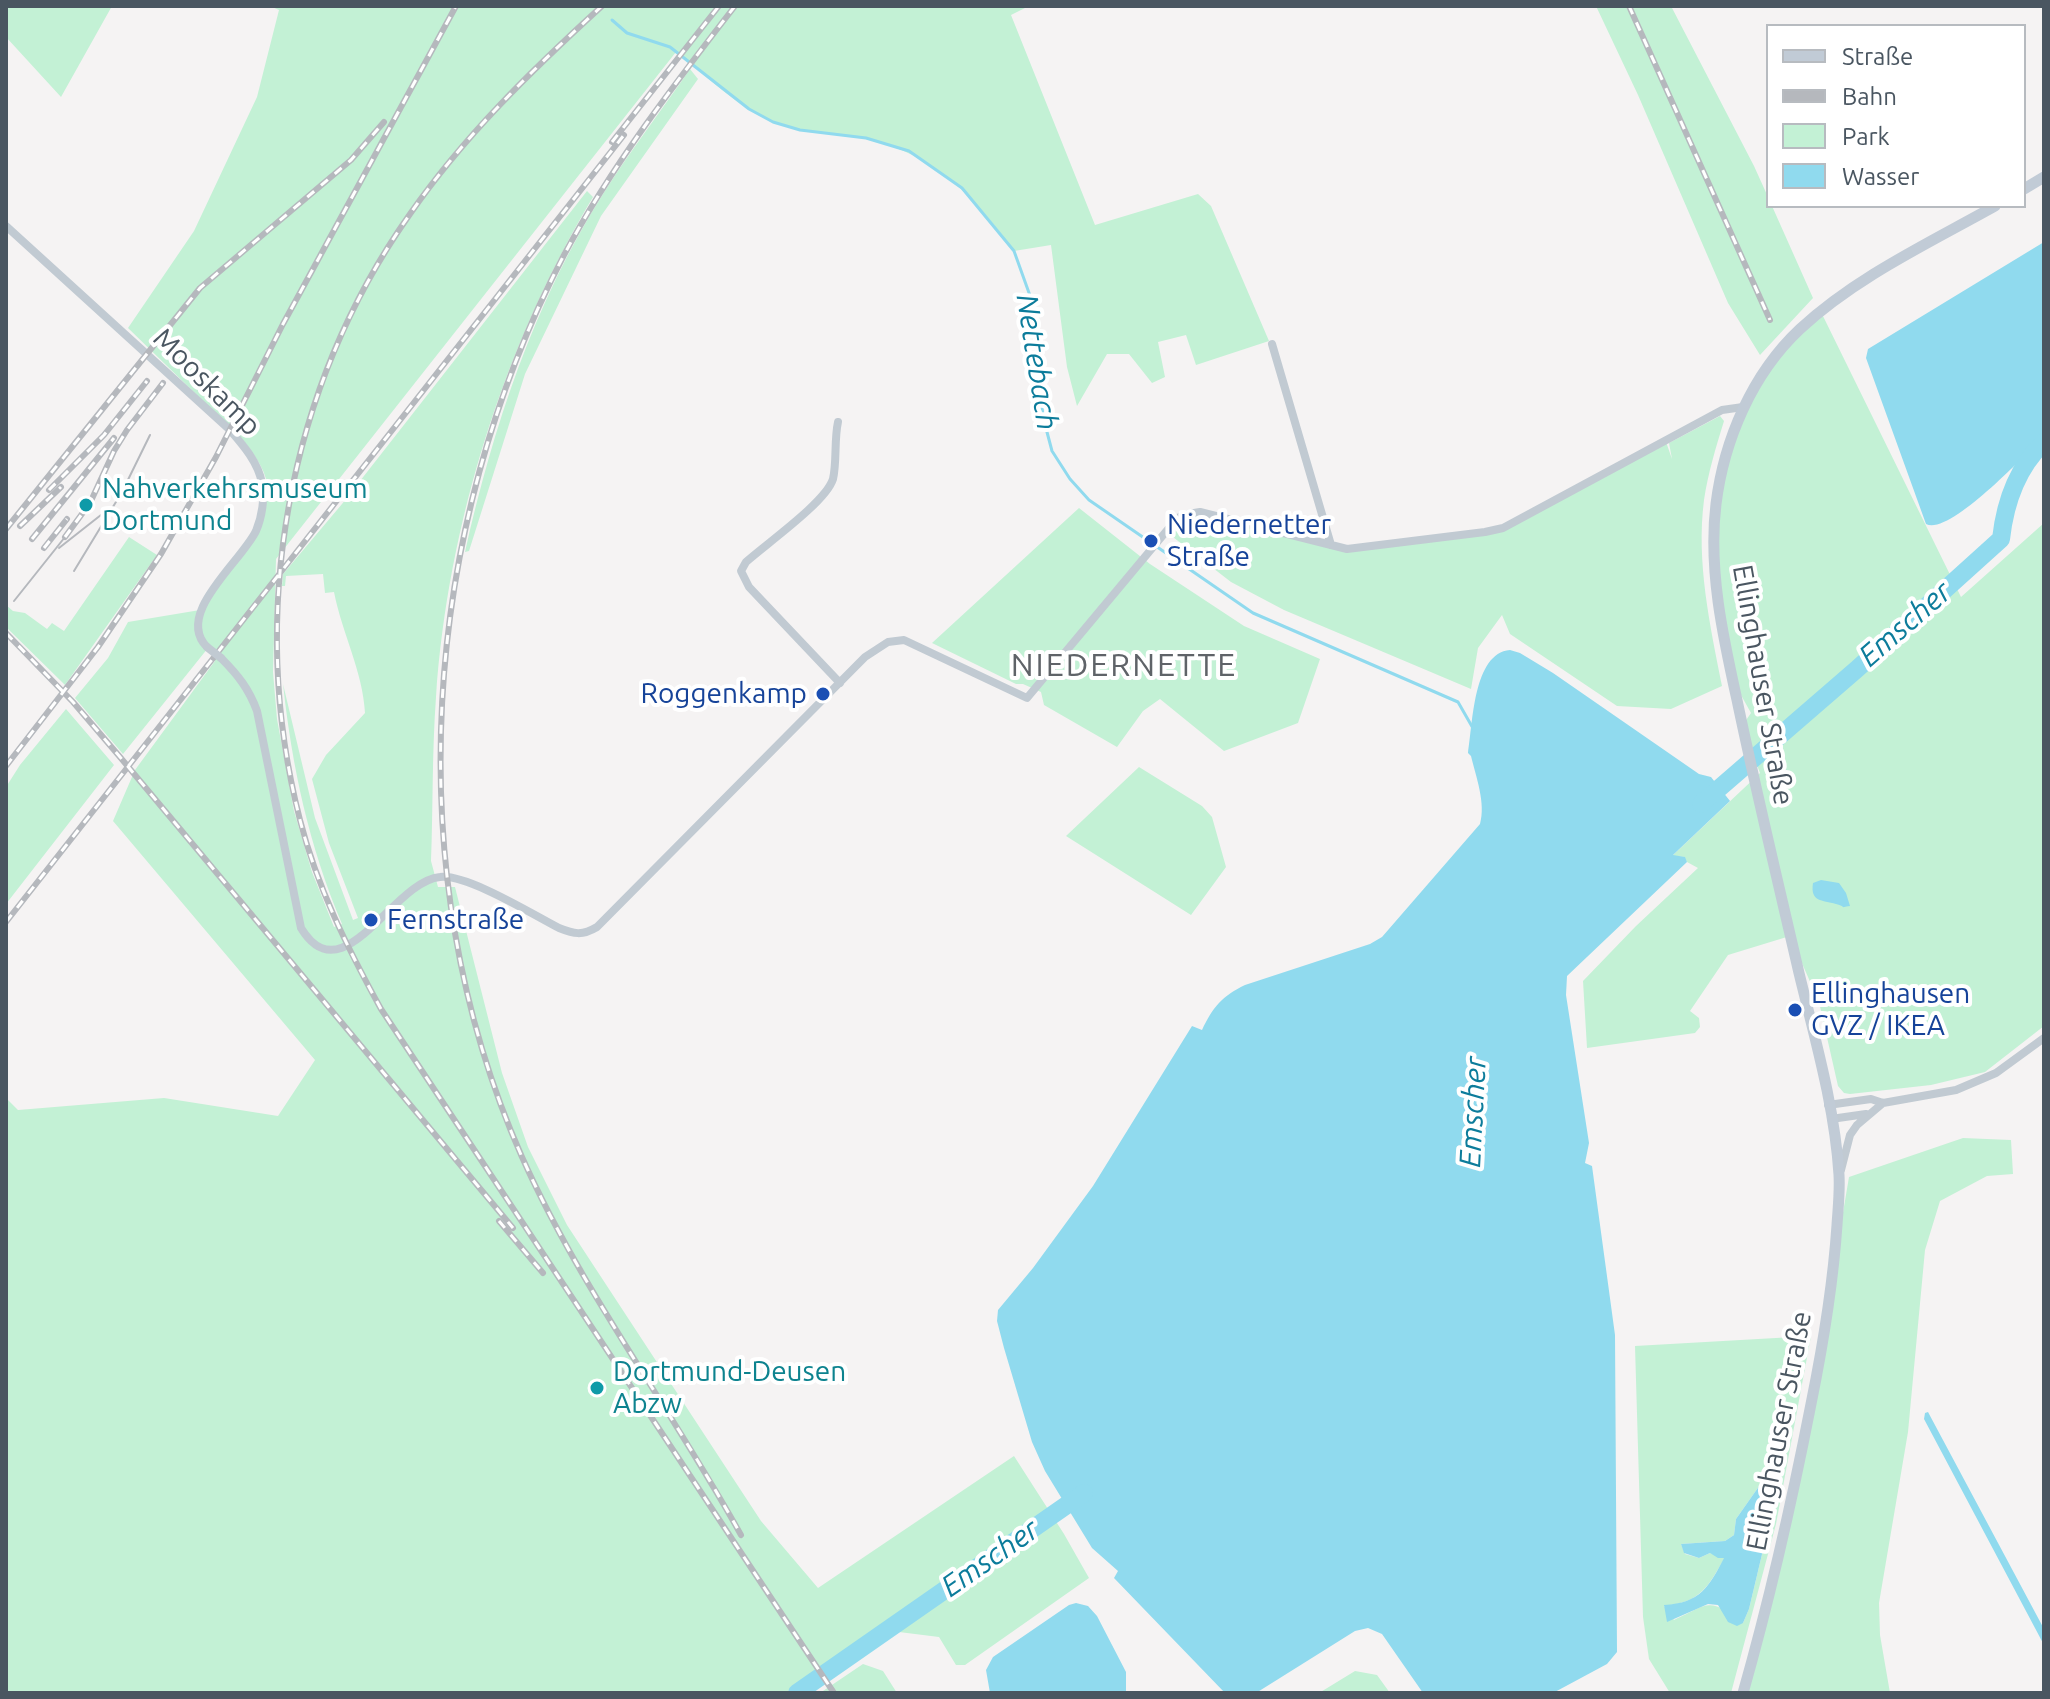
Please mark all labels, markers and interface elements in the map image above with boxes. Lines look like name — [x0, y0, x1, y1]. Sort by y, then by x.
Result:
legend — [1766, 24, 2026, 208]
text: Straße — [1842, 43, 1913, 70]
text: Bahn — [1842, 83, 1897, 110]
text: Park — [1842, 123, 1890, 150]
text: Wasser — [1842, 163, 1919, 190]
water label: Nettebach — [1008, 291, 1066, 433]
street label: Mooskamp — [146, 321, 268, 443]
place label: Nahverkehrsmuseum Dortmund — [102, 472, 368, 538]
marker: Nahverkehrsmuseum Dortmund — [77, 496, 95, 514]
place label: Niedernetter Straße — [1167, 508, 1331, 574]
marker: Niedernetter Straße — [1142, 532, 1160, 550]
street label: Ellinghauser Straße — [1725, 562, 1801, 808]
water label: Emscher — [1851, 574, 1959, 674]
district label: NIEDERNETTE — [1011, 646, 1237, 684]
place label: Roggenkamp — [641, 677, 807, 711]
marker: Roggenkamp — [814, 685, 832, 703]
place label: Fernstraße — [387, 903, 524, 937]
marker: Fernstraße — [362, 911, 380, 929]
place label: Ellinghausen GVZ / IKEA — [1811, 977, 1970, 1043]
marker: Ellinghausen GVZ / IKEA — [1786, 1001, 1804, 1019]
water label: Emscher — [1452, 1056, 1494, 1168]
street label: Ellinghauser Straße — [1739, 1308, 1819, 1554]
place label: Dortmund-Deusen Abzw — [613, 1355, 846, 1421]
marker: Dortmund-Deusen Abzw — [588, 1379, 606, 1397]
water label: Emscher — [934, 1511, 1046, 1605]

